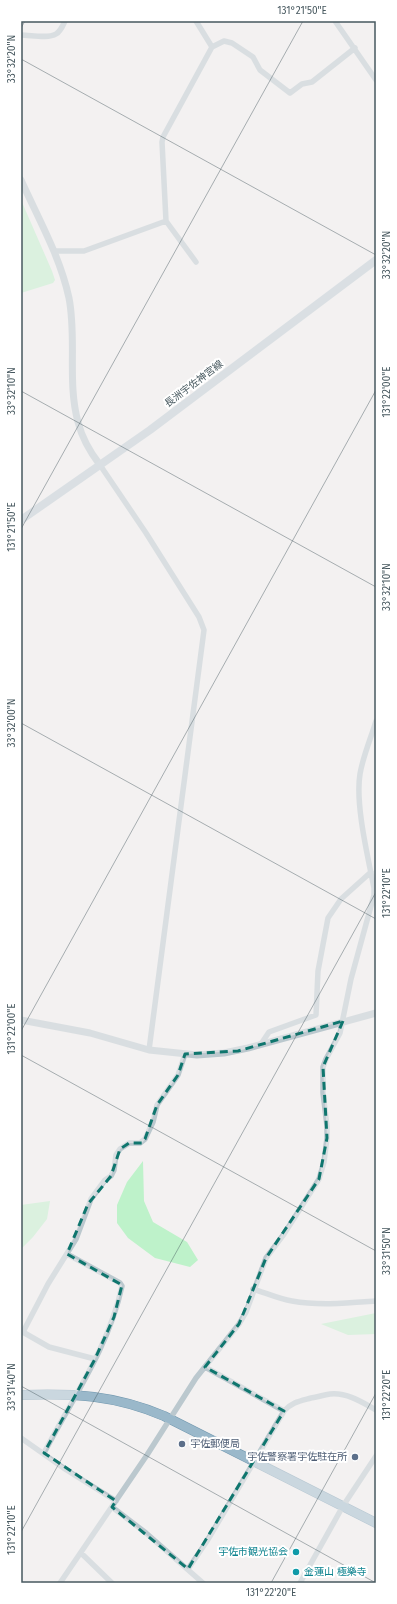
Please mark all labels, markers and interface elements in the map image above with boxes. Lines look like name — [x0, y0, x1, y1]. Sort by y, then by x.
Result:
text: 131°21'50"E — [277, 5, 327, 17]
text: 33°32'20"N — [6, 35, 18, 83]
text: 33°32'20"N — [381, 231, 393, 279]
street label: 長洲宇佐神宮線 — [162, 358, 226, 410]
text: 131°22'00"E — [381, 366, 393, 418]
text: 33°32'10"N — [6, 367, 18, 415]
text: 131°21'50"E — [6, 502, 18, 552]
text: 33°32'10"N — [381, 563, 393, 611]
text: 33°32'00"N — [6, 698, 18, 748]
text: 131°22'10"E — [381, 868, 393, 918]
text: 131°22'00"E — [6, 1003, 18, 1055]
text: 33°31'50"N — [381, 1227, 393, 1275]
text: 33°31'40"N — [6, 1363, 18, 1411]
text: 131°22'20"E — [381, 1370, 393, 1420]
place label: 宇佐郵便局 — [190, 1438, 240, 1450]
marker: 宇佐郵便局 — [177, 1439, 187, 1449]
place label: 宇佐警察署宇佐駐在所 — [247, 1451, 347, 1463]
marker: 宇佐警察署宇佐駐在所 — [350, 1452, 360, 1462]
text: 131°22'10"E — [6, 1505, 18, 1555]
place label: 宇佐市観光協会 — [218, 1546, 288, 1558]
marker: 宇佐市観光協会 — [291, 1547, 301, 1557]
place label: 金蓮山 極樂寺 — [304, 1566, 367, 1578]
marker: 金蓮山 極樂寺 — [291, 1567, 301, 1577]
text: 131°22'20"E — [246, 1587, 296, 1599]

